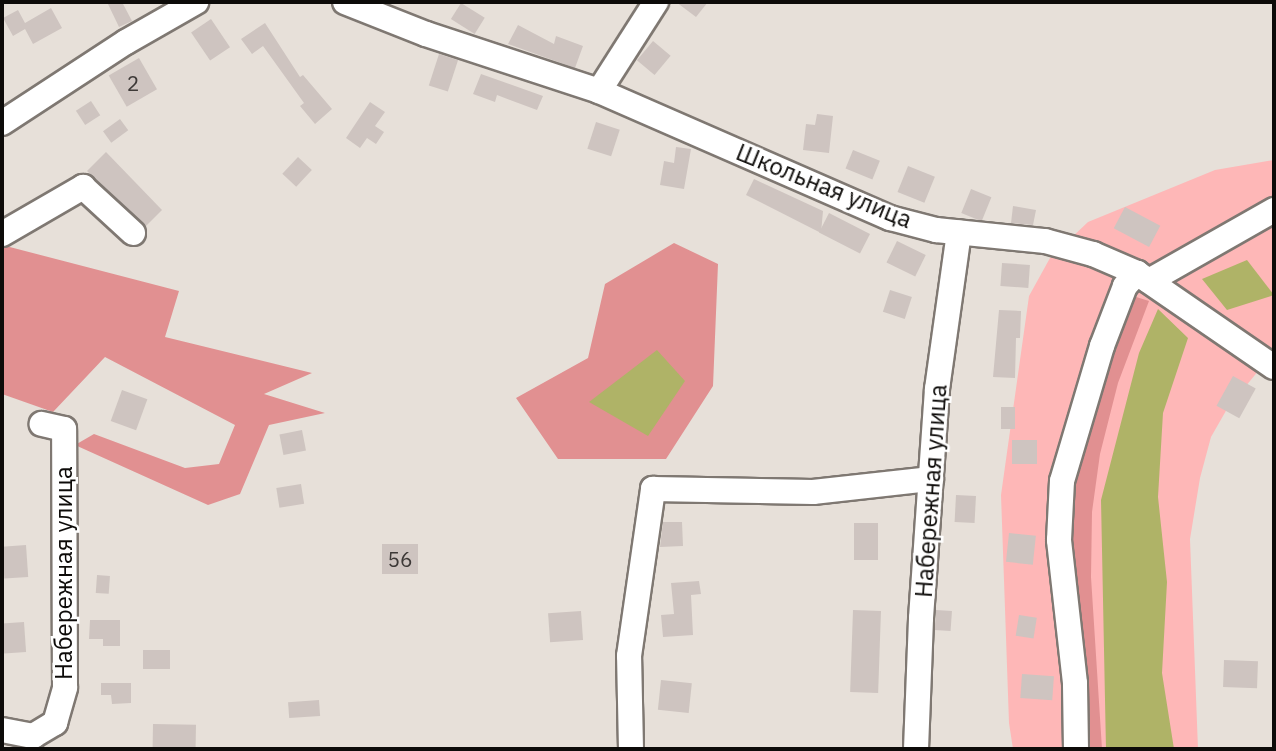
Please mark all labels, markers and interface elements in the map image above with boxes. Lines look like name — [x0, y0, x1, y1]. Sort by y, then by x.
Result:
house number: 2 — [127, 70, 139, 96]
street label: Школьная улица — [732, 138, 916, 234]
street label: Набережная улица — [909, 383, 953, 599]
street label: Набережная улица — [50, 466, 78, 680]
house number: 56 — [387, 546, 413, 572]

